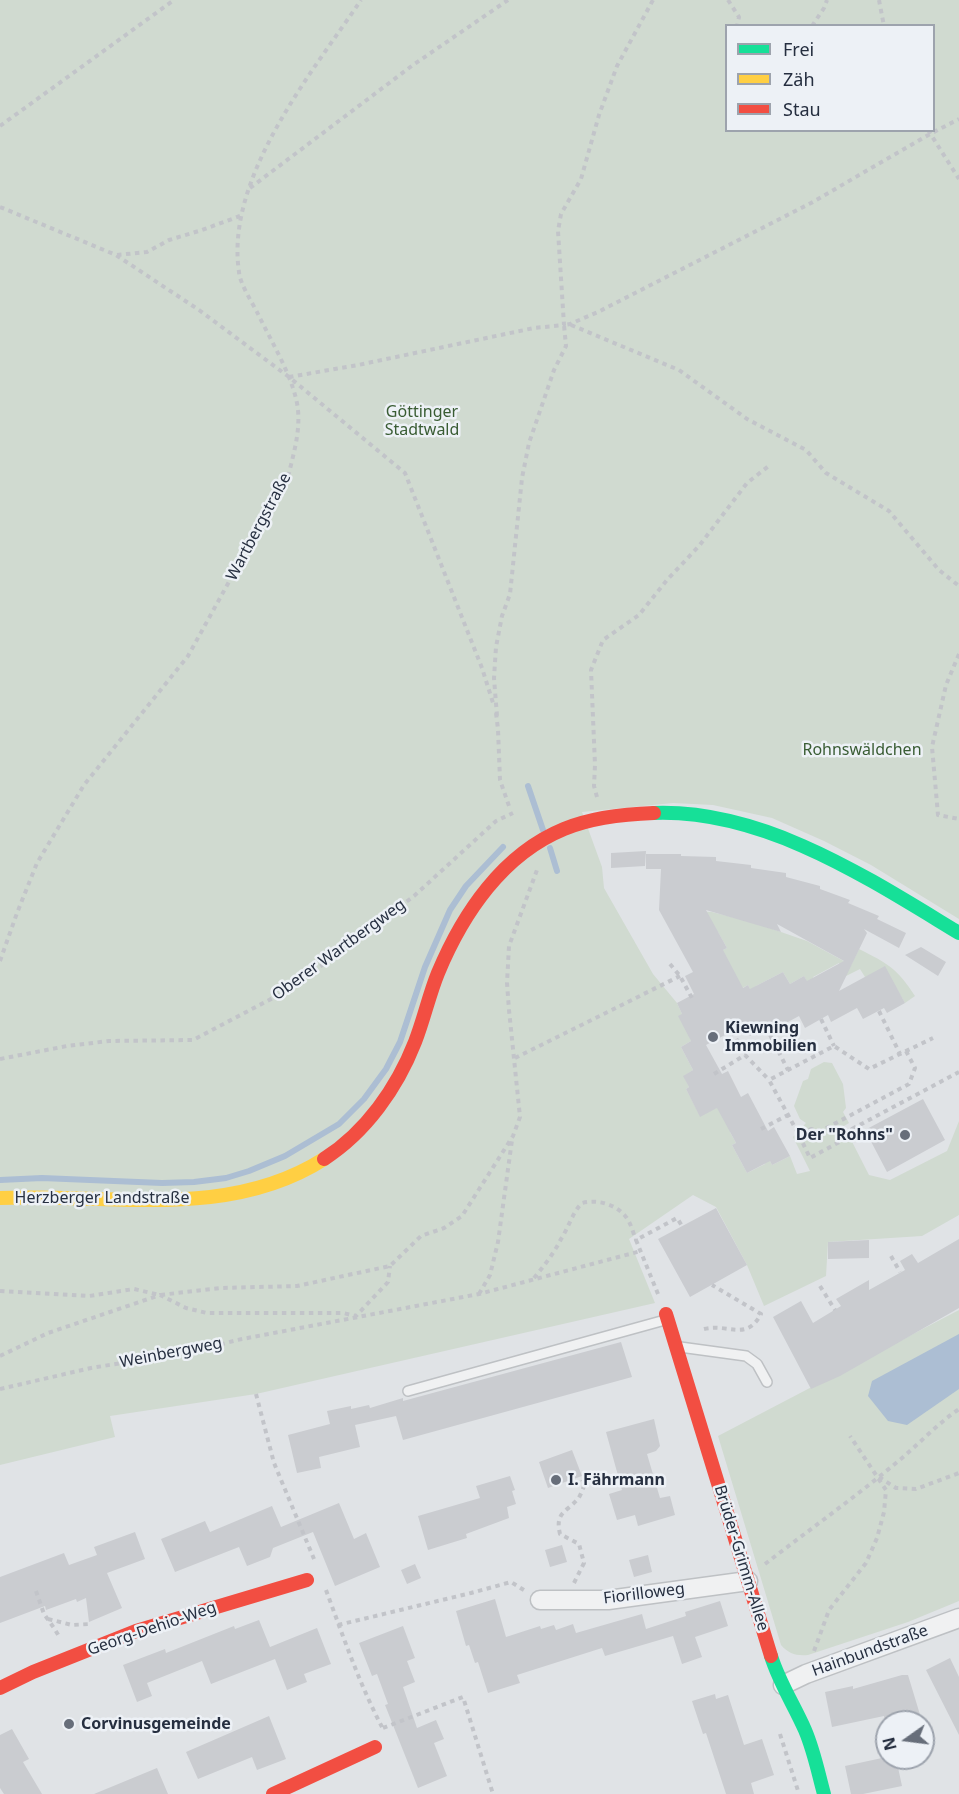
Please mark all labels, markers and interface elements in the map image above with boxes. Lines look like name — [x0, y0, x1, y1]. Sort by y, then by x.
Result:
legend — [725, 24, 935, 132]
text: Frei — [783, 37, 814, 61]
text: Zäh — [783, 67, 815, 91]
text: Stau — [783, 97, 821, 121]
park label: Göttinger Stadtwald — [385, 402, 459, 440]
street label: Wartbergstraße — [223, 470, 295, 584]
park label: Rohnswäldchen — [802, 740, 922, 760]
street label: Oberer Wartbergweg — [269, 895, 409, 1005]
place label: Kiewning Immobilien — [725, 1018, 817, 1056]
marker: Kiewning Immobilien — [706, 1030, 720, 1044]
place label: Der "Rohns" — [796, 1125, 893, 1145]
marker: Der "Rohns" — [898, 1128, 912, 1142]
street label: Herzberger Landstraße — [15, 1188, 189, 1208]
street label: Weinbergweg — [118, 1334, 224, 1372]
place label: I. Fährmann — [568, 1470, 665, 1490]
marker: I. Fährmann — [549, 1473, 563, 1487]
street label: Brüder-Grimm-Allee — [710, 1483, 772, 1633]
street label: Fiorilloweg — [602, 1579, 686, 1609]
street label: Georg-Dehio-Weg — [85, 1598, 219, 1660]
street label: Hainbundstraße — [809, 1621, 931, 1681]
north arrow — [875, 1710, 935, 1770]
place label: Corvinusgemeinde — [81, 1714, 231, 1734]
marker: Corvinusgemeinde — [62, 1717, 76, 1731]
text: N — [877, 1735, 902, 1753]

